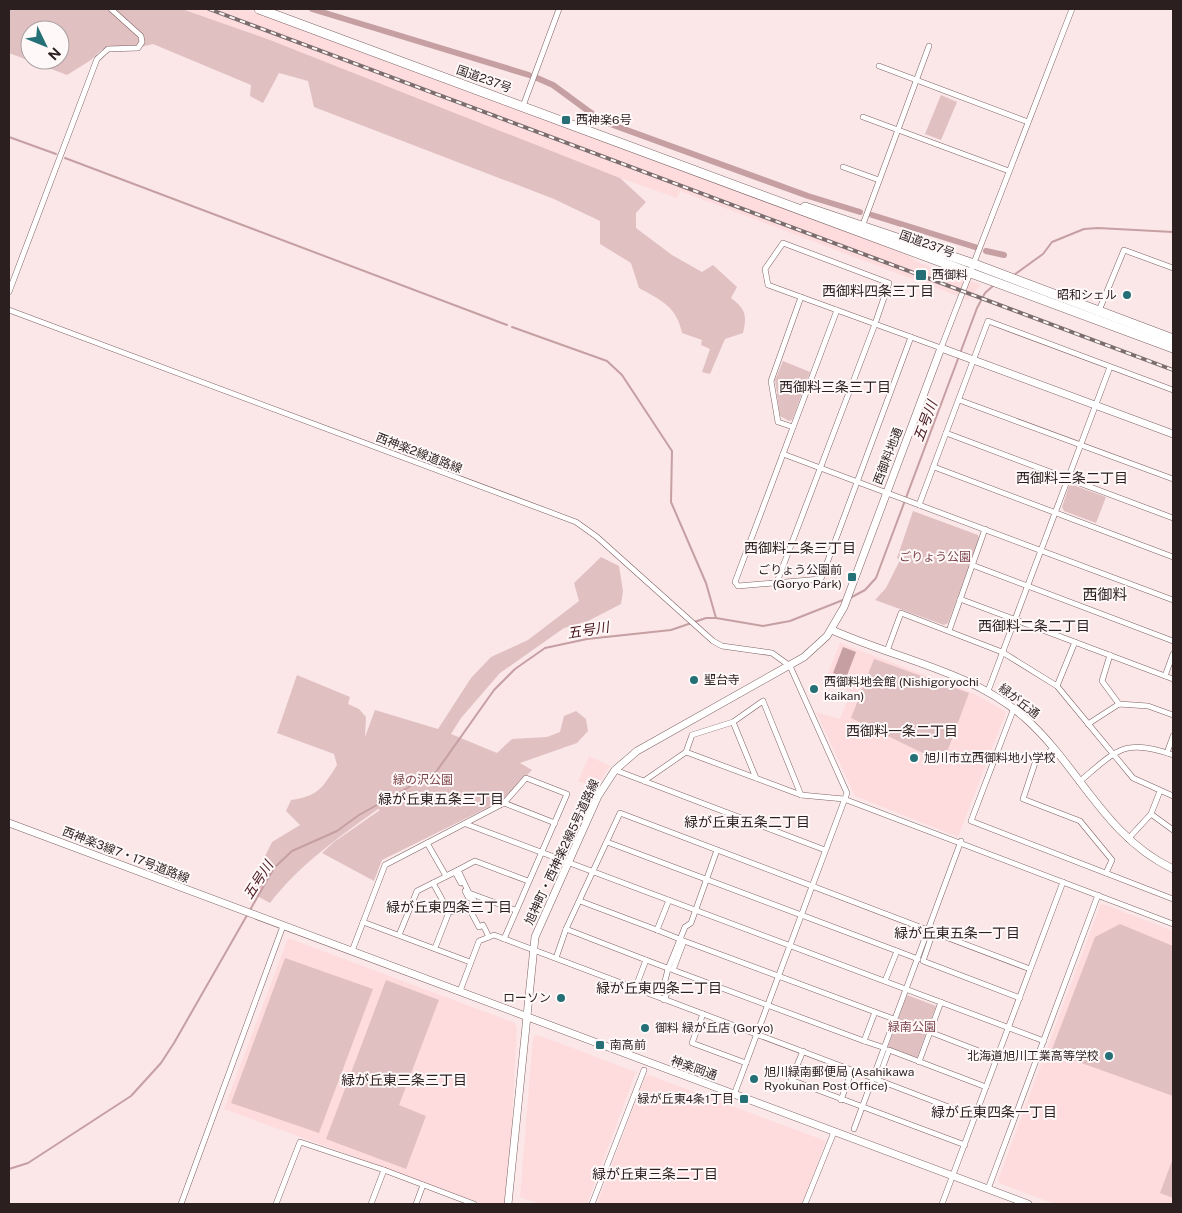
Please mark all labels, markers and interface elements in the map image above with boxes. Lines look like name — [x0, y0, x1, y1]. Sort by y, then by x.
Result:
north arrow — [20, 20, 70, 70]
text: N — [45, 44, 64, 63]
street label: 国道237号 — [454, 63, 514, 95]
place label: 西神楽6号 — [576, 113, 631, 127]
marker: 西神楽6号 — [560, 114, 572, 126]
street label: 国道237号 — [897, 228, 957, 260]
marker: 西御料 — [914, 268, 928, 282]
place label: 西御料 — [932, 268, 968, 282]
district label: 西御料四条三丁目 — [822, 283, 934, 299]
place label: 昭和シェル — [1057, 288, 1117, 302]
marker: 昭和シェル — [1121, 289, 1133, 301]
district label: 西御料三条三丁目 — [779, 379, 891, 395]
water label: 五号川 — [910, 397, 941, 443]
street label: 西御料地通 — [871, 425, 905, 487]
street label: 西神楽2線道路線 — [374, 430, 464, 476]
district label: 西御料三条二丁目 — [1016, 470, 1128, 486]
district label: 西御料二条三丁目 — [744, 540, 856, 556]
park label: ごりょう公園 — [899, 550, 971, 564]
place label: ごりょう公園前 (Goryo Park) — [758, 563, 842, 591]
marker: ごりょう公園前 (Goryo Park) — [846, 571, 858, 583]
district label: 西御料 — [1082, 586, 1128, 603]
district label: 西御料二条二丁目 — [978, 618, 1090, 634]
water label: 五号川 — [566, 619, 612, 641]
place label: 聖台寺 — [704, 673, 740, 687]
marker: 聖台寺 — [688, 674, 700, 686]
place label: 西御料地会館 (Nishigoryochi kaikan) — [824, 675, 979, 703]
street label: 緑が丘通 — [996, 681, 1042, 721]
marker: 西御料地会館 (Nishigoryochi kaikan) — [808, 683, 820, 695]
district label: 西御料一条二丁目 — [846, 723, 958, 739]
place label: 旭川市立西御料地小学校 — [924, 751, 1056, 765]
marker: 旭川市立西御料地小学校 — [908, 752, 920, 764]
park label: 緑の沢公園 — [393, 773, 453, 787]
street label: 旭神町・西神楽2線5号道路線 — [522, 777, 602, 927]
district label: 緑が丘東五条三丁目 — [378, 791, 504, 807]
district label: 緑が丘東五条二丁目 — [684, 814, 810, 830]
street label: 西神楽3線7・17号道路線 — [61, 824, 191, 886]
water label: 五号川 — [240, 856, 277, 902]
district label: 緑が丘東四条三丁目 — [386, 899, 512, 915]
district label: 緑が丘東五条一丁目 — [894, 925, 1020, 941]
district label: 緑が丘東四条二丁目 — [596, 980, 722, 996]
place label: ローソン — [503, 991, 551, 1005]
marker: ローソン — [555, 992, 567, 1004]
park label: 緑南公園 — [888, 1020, 936, 1034]
place label: 御料 緑が丘店 (Goryo) — [655, 1021, 774, 1035]
marker: 御料 緑が丘店 (Goryo) — [639, 1022, 651, 1034]
place label: 南高前 — [610, 1038, 646, 1052]
marker: 南高前 — [594, 1039, 606, 1051]
place label: 北海道旭川工業高等学校 — [967, 1049, 1099, 1063]
marker: 北海道旭川工業高等学校 — [1103, 1050, 1115, 1062]
street label: 神楽岡通 — [669, 1053, 719, 1083]
place label: 旭川緑南郵便局 (Asahikawa Ryokunan Post Office) — [764, 1065, 914, 1093]
district label: 緑が丘東三条三丁目 — [341, 1072, 467, 1088]
marker: 旭川緑南郵便局 (Asahikawa Ryokunan Post Office) — [748, 1073, 760, 1085]
place label: 緑が丘東4条1丁目 — [638, 1092, 734, 1106]
marker: 緑が丘東4条1丁目 — [738, 1093, 750, 1105]
district label: 緑が丘東四条一丁目 — [931, 1104, 1057, 1120]
district label: 緑が丘東三条二丁目 — [592, 1166, 718, 1182]

